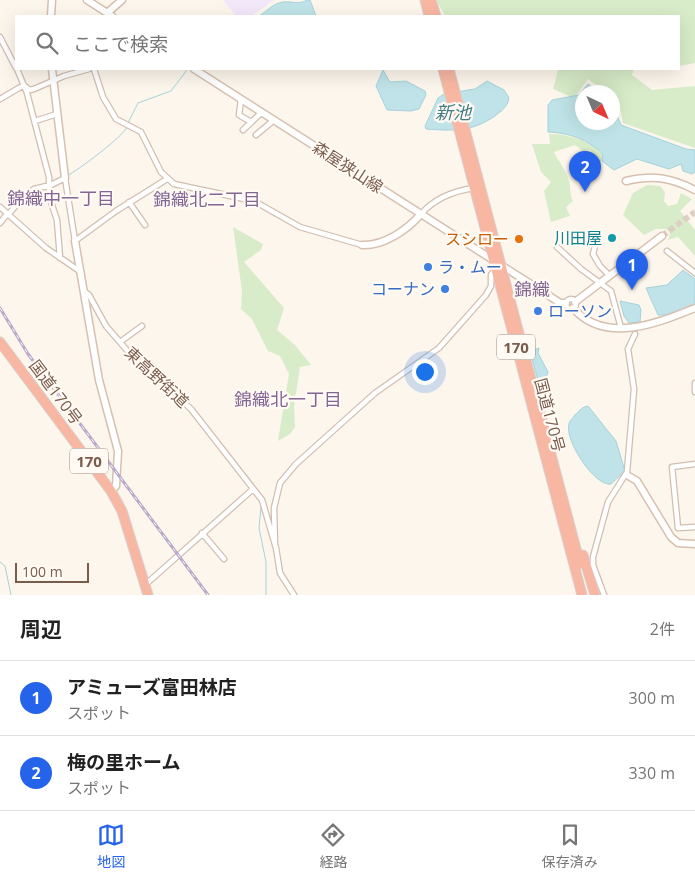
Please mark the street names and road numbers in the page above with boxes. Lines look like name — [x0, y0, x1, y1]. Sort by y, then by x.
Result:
street label: 森屋狭山線 — [308, 136, 388, 198]
road number: 170 — [497, 334, 535, 360]
street label: 東高野街道 — [120, 342, 194, 412]
street label: 国道170号 — [25, 355, 87, 429]
street label: 国道170号 — [530, 376, 570, 454]
road number: 170 — [70, 448, 108, 474]

